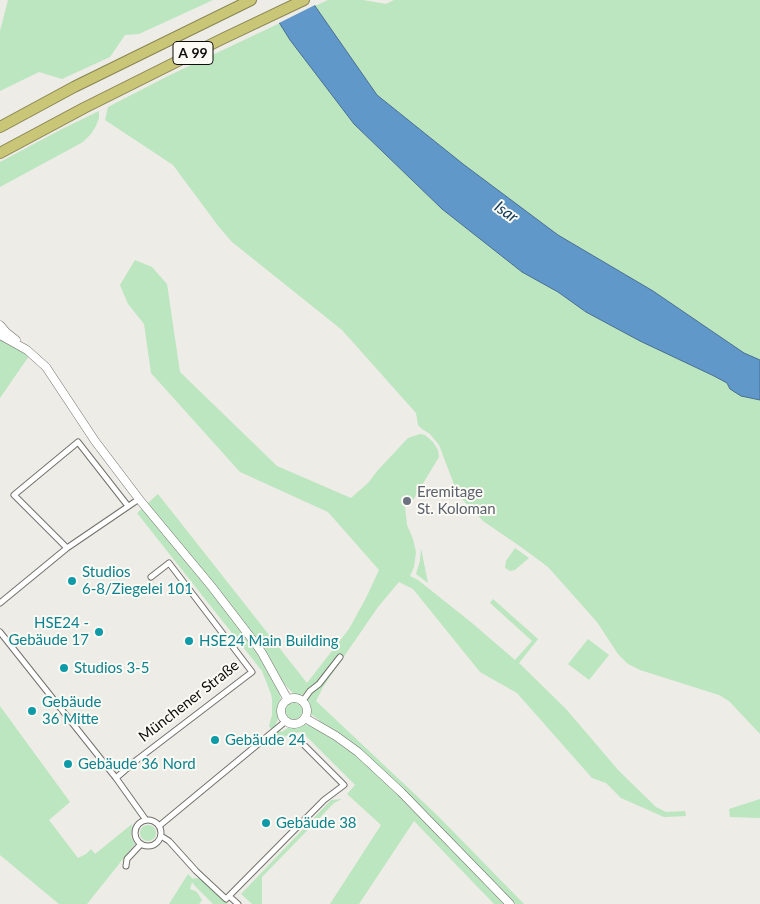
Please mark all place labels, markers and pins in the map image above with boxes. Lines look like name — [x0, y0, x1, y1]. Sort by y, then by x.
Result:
place label: Eremitage St. Koloman — [417, 483, 496, 518]
marker: Eremitage St. Koloman — [401, 495, 413, 507]
place label: Studios 6-8/Ziegelei 101 — [82, 563, 193, 598]
marker: Studios 6-8/Ziegelei 101 — [66, 575, 78, 587]
place label: HSE24 - Gebäude 17 — [8, 614, 89, 649]
marker: HSE24 - Gebäude 17 — [93, 626, 105, 638]
place label: HSE24 Main Building — [199, 632, 339, 650]
marker: HSE24 Main Building — [183, 635, 195, 647]
place label: Studios 3-5 — [74, 659, 149, 677]
marker: Studios 3-5 — [58, 662, 70, 674]
place label: Gebäude 36 Mitte — [42, 693, 101, 728]
marker: Gebäude 36 Mitte — [26, 705, 38, 717]
place label: Gebäude 24 — [225, 731, 306, 749]
marker: Gebäude 24 — [209, 734, 221, 746]
place label: Gebäude 36 Nord — [78, 755, 196, 773]
marker: Gebäude 36 Nord — [62, 758, 74, 770]
place label: Gebäude 38 — [276, 814, 357, 832]
marker: Gebäude 38 — [260, 817, 272, 829]

